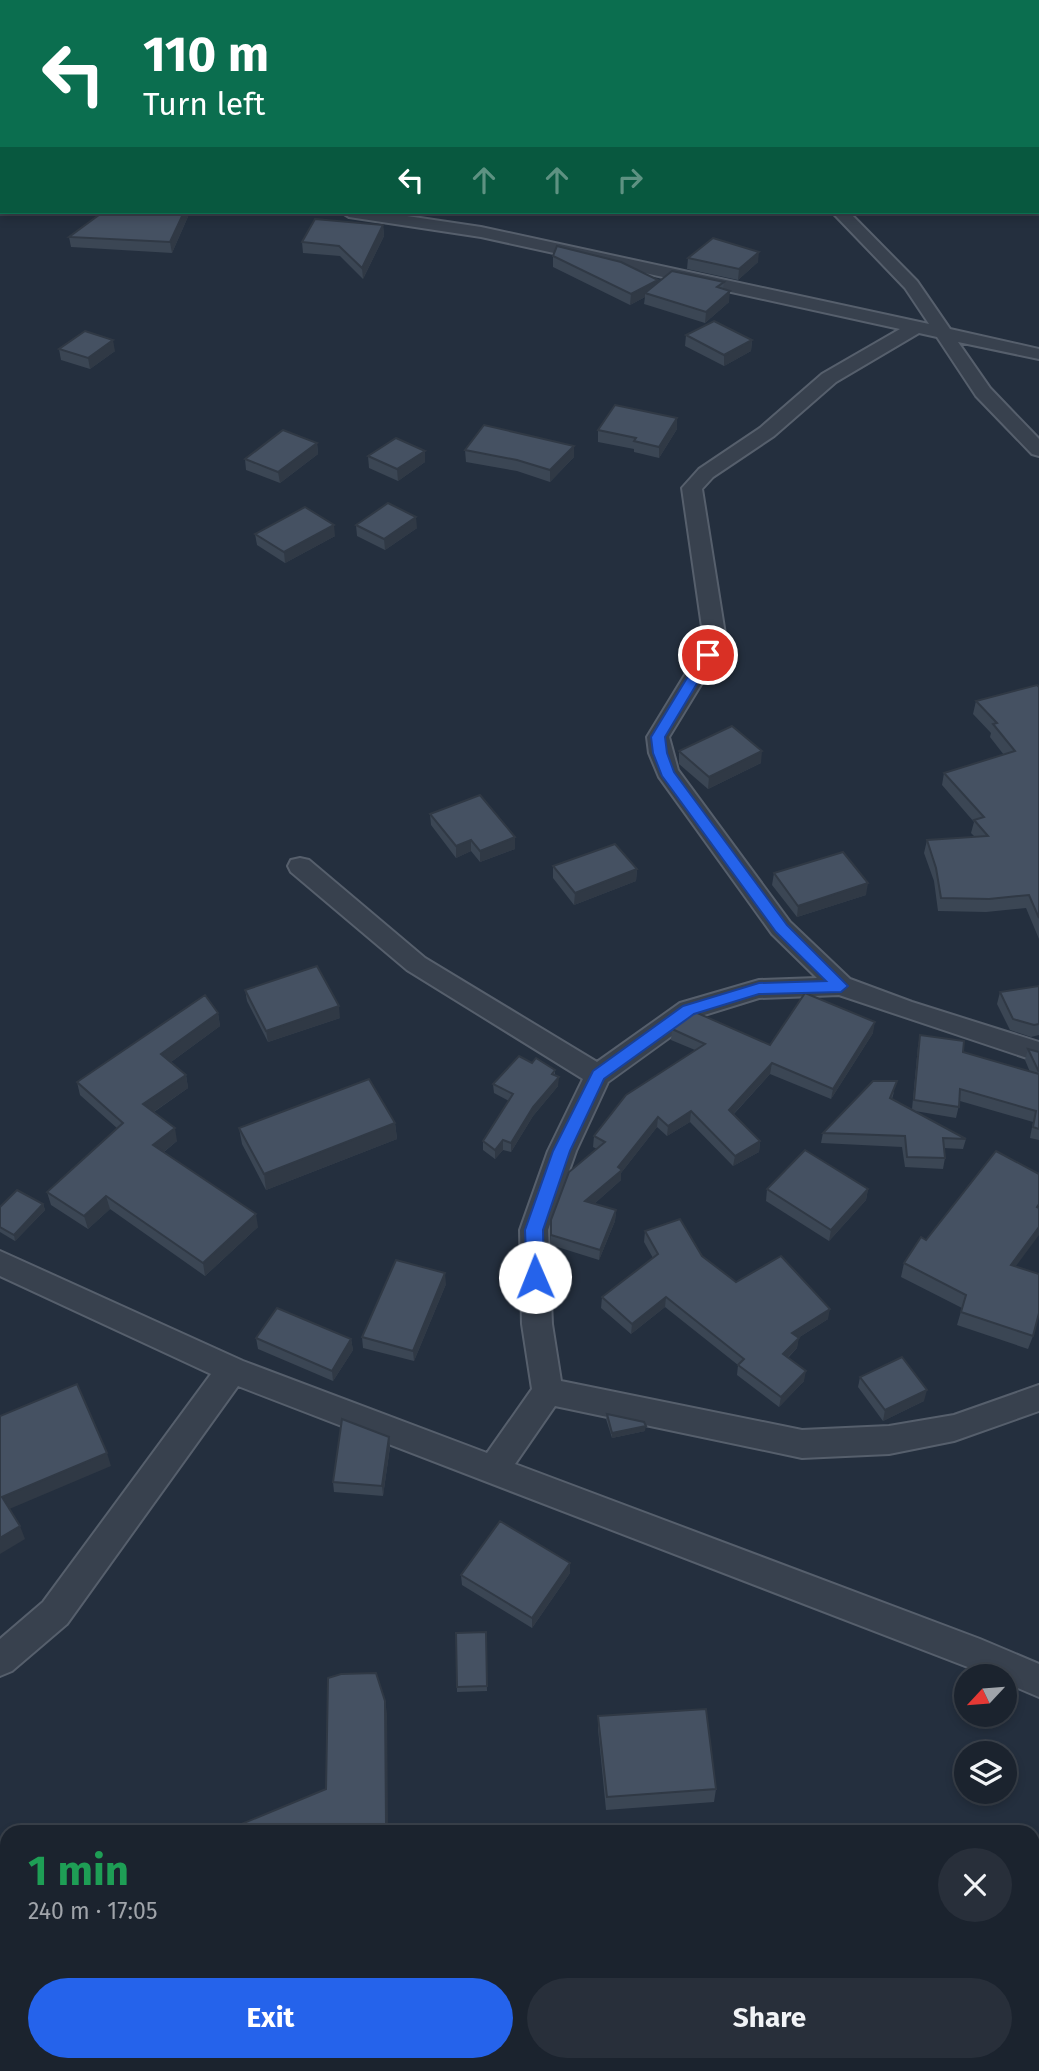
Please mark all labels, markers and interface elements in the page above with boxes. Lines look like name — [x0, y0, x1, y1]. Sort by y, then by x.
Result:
text: 110 m — [143, 25, 269, 84]
icon: left — [28, 28, 119, 119]
text: Turn left — [143, 85, 265, 123]
icon: left — [392, 161, 430, 199]
icon: ahead — [465, 161, 503, 199]
icon: ahead — [538, 161, 576, 199]
icon: right — [611, 161, 649, 199]
pin — [678, 625, 738, 685]
icon: arrive — [689, 636, 727, 674]
position arrow — [498, 1240, 572, 1314]
north arrow — [954, 1664, 1017, 1727]
map controls — [954, 1664, 1017, 1804]
button: layers — [954, 1741, 1017, 1804]
text: 1 min — [28, 1846, 129, 1896]
button: close — [938, 1848, 1012, 1922]
text: 240 m · 17:05 — [28, 1897, 157, 1925]
button: Exit — [28, 1978, 513, 2058]
button: Share — [527, 1978, 1012, 2058]

